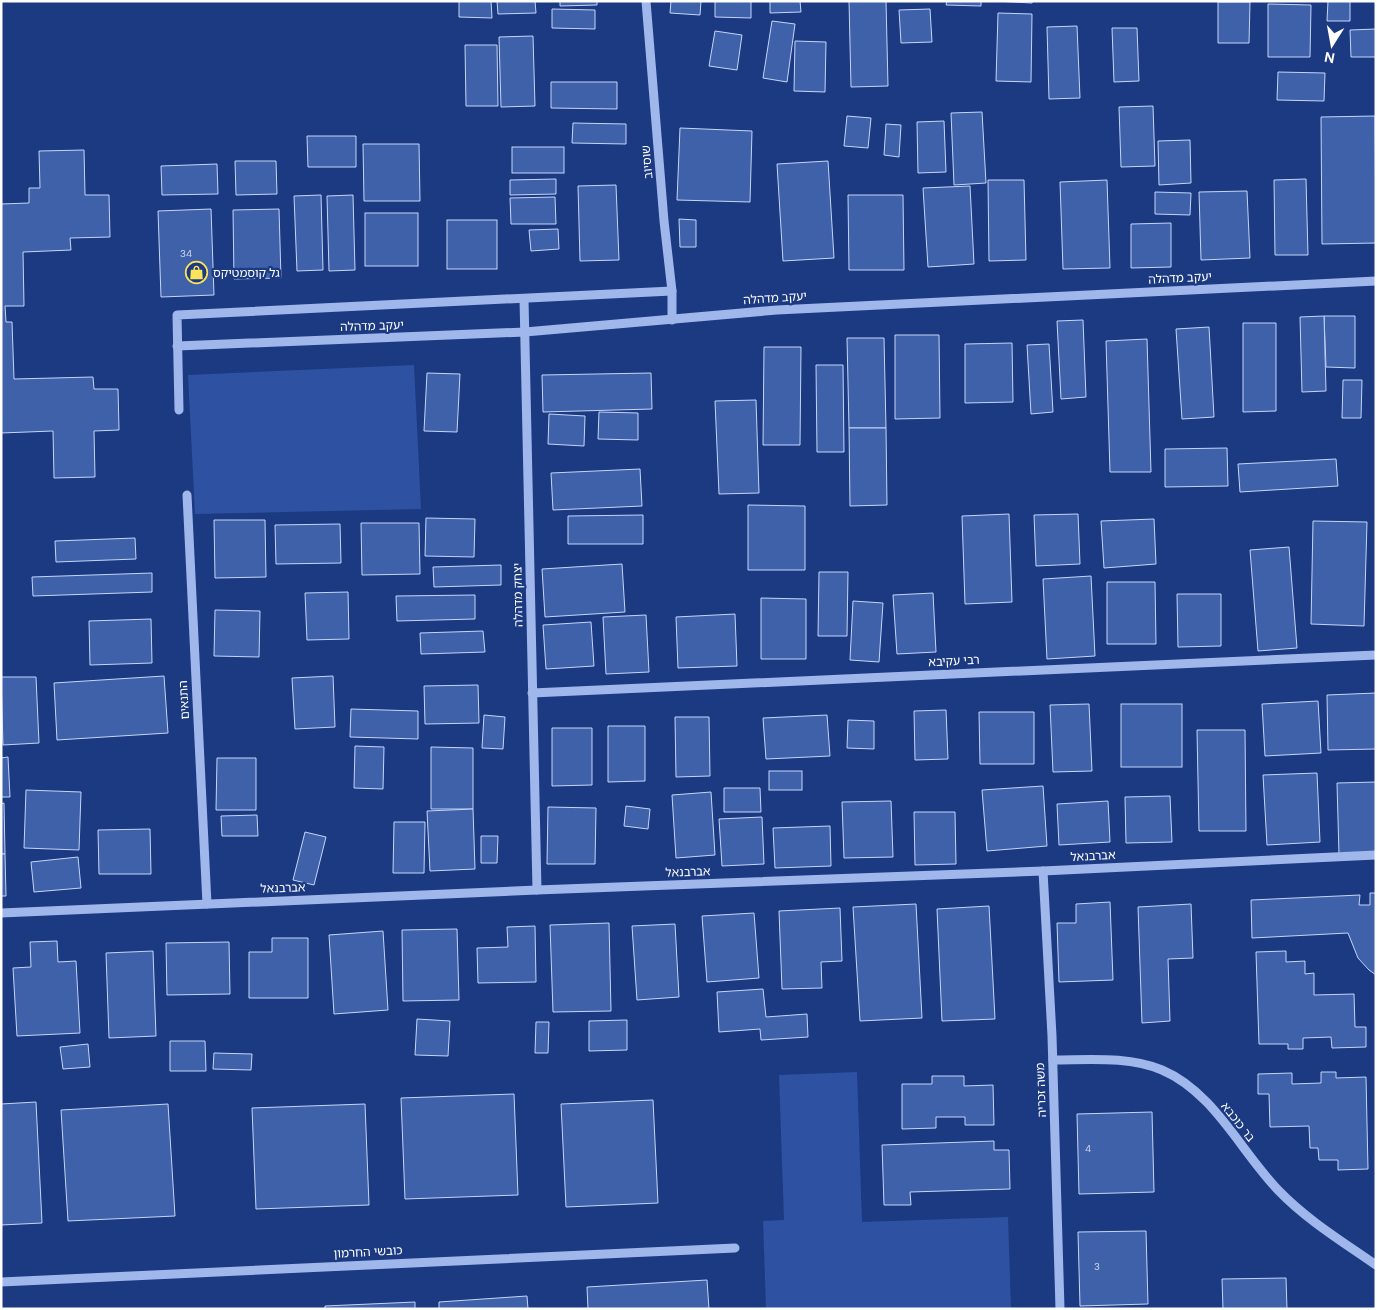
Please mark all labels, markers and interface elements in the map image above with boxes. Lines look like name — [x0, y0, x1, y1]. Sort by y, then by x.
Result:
north arrow — [1307, 20, 1357, 70]
text: N — [1323, 48, 1336, 68]
street label: שוסיוב — [638, 144, 656, 180]
house number: 34 — [180, 247, 192, 260]
shop icon: גל קוסמטיקס — [185, 261, 209, 285]
place label: גל קוסמטיקס — [213, 265, 280, 281]
street label: יעקב מדהלה — [1148, 268, 1212, 288]
street label: יעקב מדהלה — [743, 288, 807, 308]
street label: יעקב מדהלה — [340, 317, 404, 335]
street label: יצחק מדהלה — [509, 563, 527, 627]
street label: רבי עקיבא — [928, 652, 980, 670]
street label: התנאים — [175, 680, 193, 720]
street label: אברבנאל — [1070, 847, 1116, 865]
street label: אברבנאל — [665, 863, 711, 881]
street label: אברבנאל — [260, 879, 306, 897]
street label: משה זכריה — [1032, 1062, 1050, 1118]
street label: בר כוכבא — [1217, 1099, 1259, 1145]
house number: 4 — [1085, 1142, 1091, 1155]
street label: כובשי החרמון — [333, 1242, 403, 1262]
house number: 3 — [1094, 1260, 1100, 1273]

